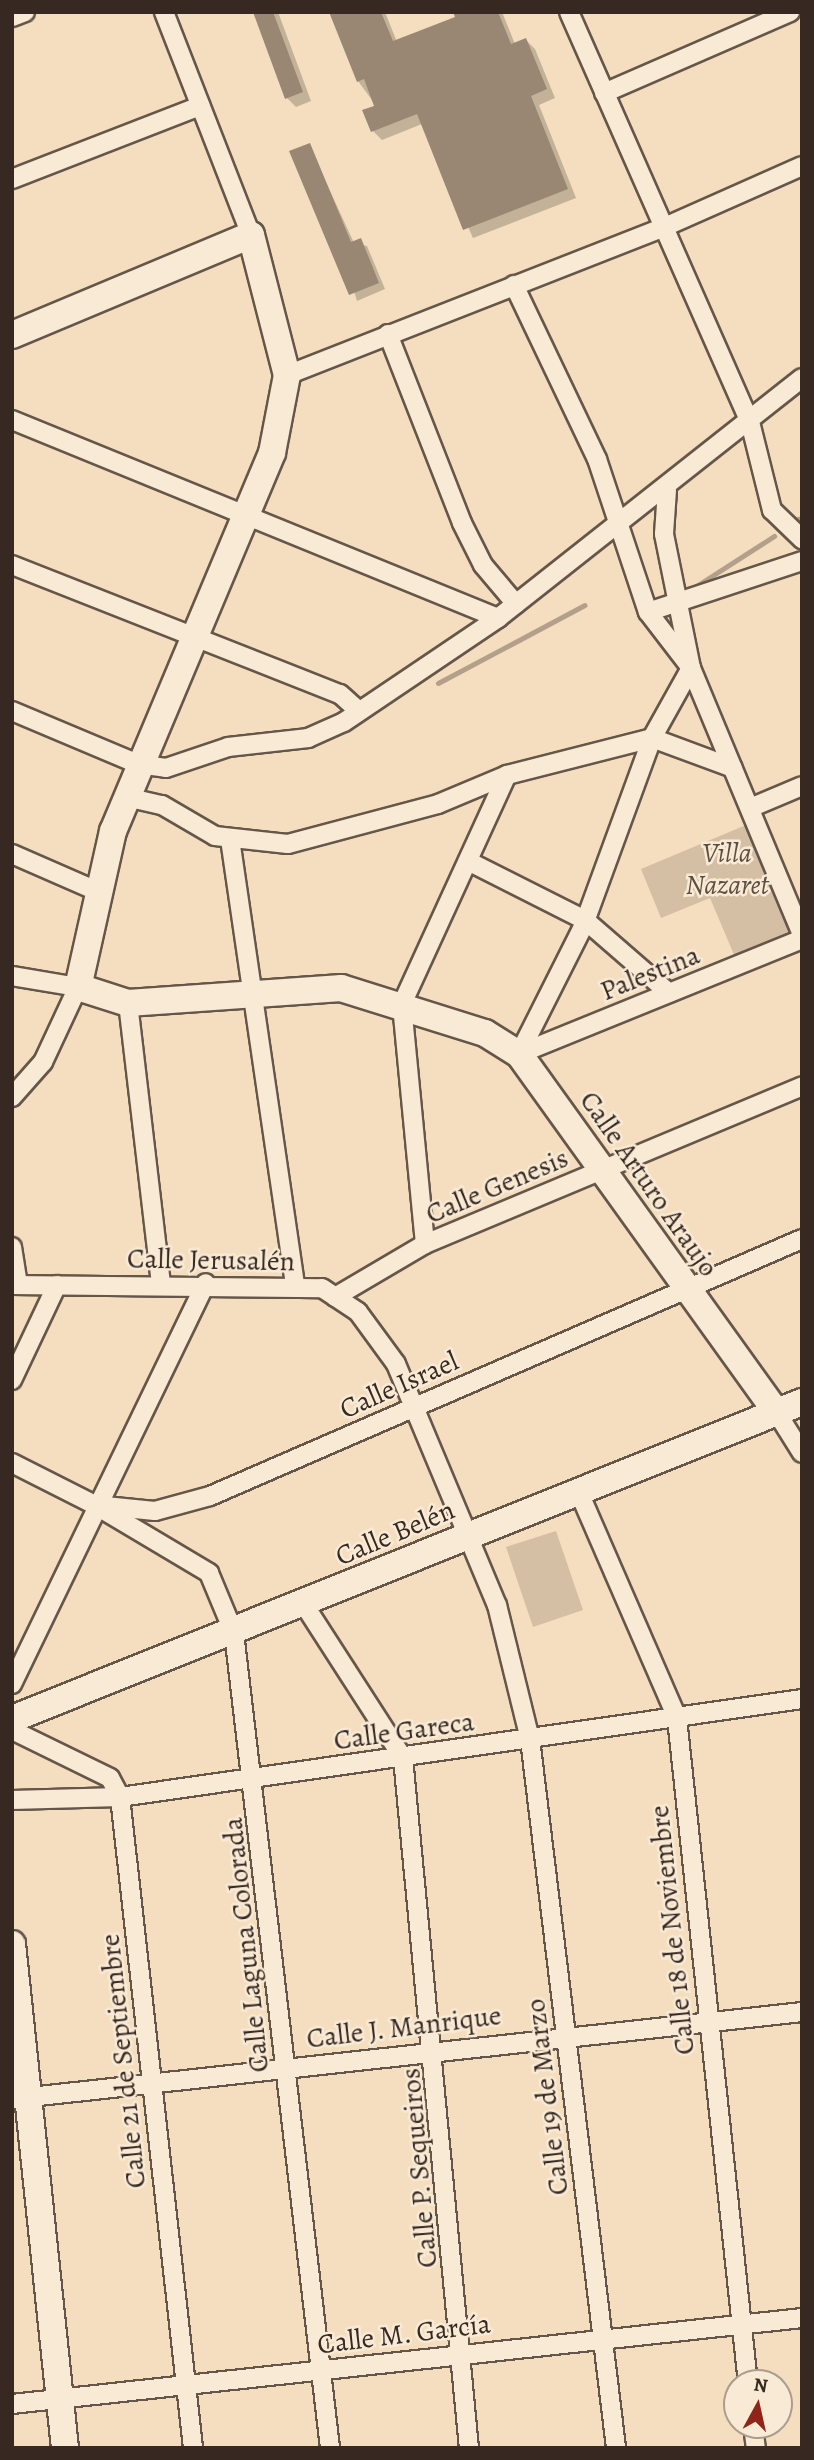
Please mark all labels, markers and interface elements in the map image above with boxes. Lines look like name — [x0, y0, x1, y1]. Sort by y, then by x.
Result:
park label: Villa Nazaret — [685, 836, 769, 902]
street label: Palestina — [595, 938, 705, 1008]
street label: Calle Arturo Araujo — [573, 1085, 725, 1283]
street label: Calle Genesis — [421, 1141, 573, 1231]
street label: Calle Jerusalén — [127, 1242, 295, 1278]
street label: Calle Israel — [335, 1344, 463, 1426]
street label: Calle Belén — [330, 1493, 460, 1573]
street label: Calle Gareca — [332, 1705, 476, 1757]
street label: Calle 18 de Noviembre — [642, 1804, 702, 2056]
street label: Calle Laguna Colorada — [216, 1816, 276, 2074]
street label: Calle 21 de Septiembre — [93, 1932, 153, 2190]
street label: Calle 19 de Marzo — [518, 1997, 576, 2197]
street label: Calle J. Manrique — [304, 1998, 504, 2056]
street label: Calle P. Sequeiros — [394, 2067, 444, 2269]
street label: Calle M. García — [315, 2307, 493, 2361]
north arrow — [723, 2369, 793, 2439]
text: N — [752, 2371, 769, 2399]

